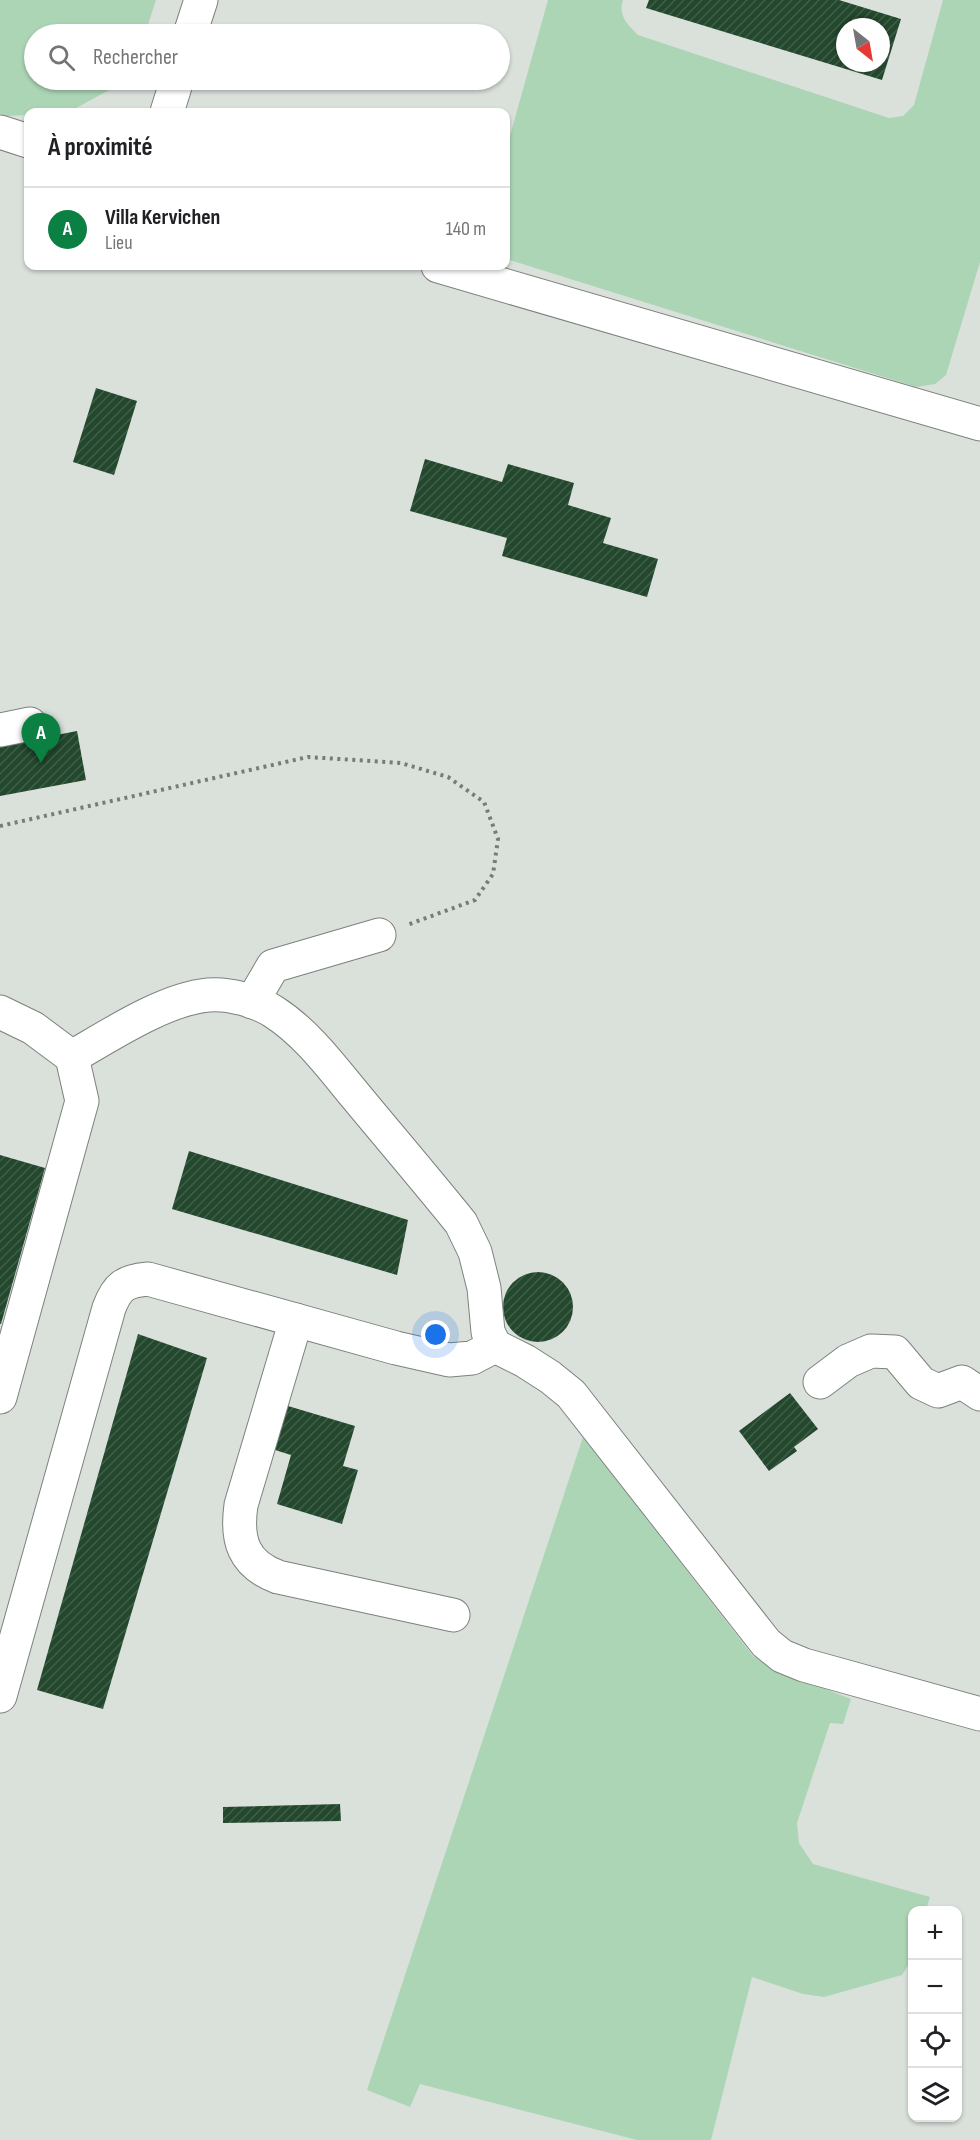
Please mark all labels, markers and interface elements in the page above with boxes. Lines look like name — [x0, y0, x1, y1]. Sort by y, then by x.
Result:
north arrow — [836, 18, 890, 72]
search box — [24, 24, 510, 90]
icon: search — [45, 41, 78, 74]
text: Rechercher — [93, 44, 178, 71]
text: À proximité — [48, 132, 153, 163]
text: Villa Kervichen — [105, 204, 220, 231]
text: A — [63, 217, 72, 241]
text: 140 m — [446, 217, 486, 241]
text: Lieu — [105, 231, 133, 255]
pin: A — [22, 714, 60, 763]
your location — [421, 1320, 450, 1349]
map controls — [908, 1906, 962, 2122]
button: + — [908, 1906, 962, 1960]
button: − — [908, 1960, 962, 2014]
button: locate — [908, 2014, 962, 2068]
button: layers — [908, 2068, 962, 2122]

